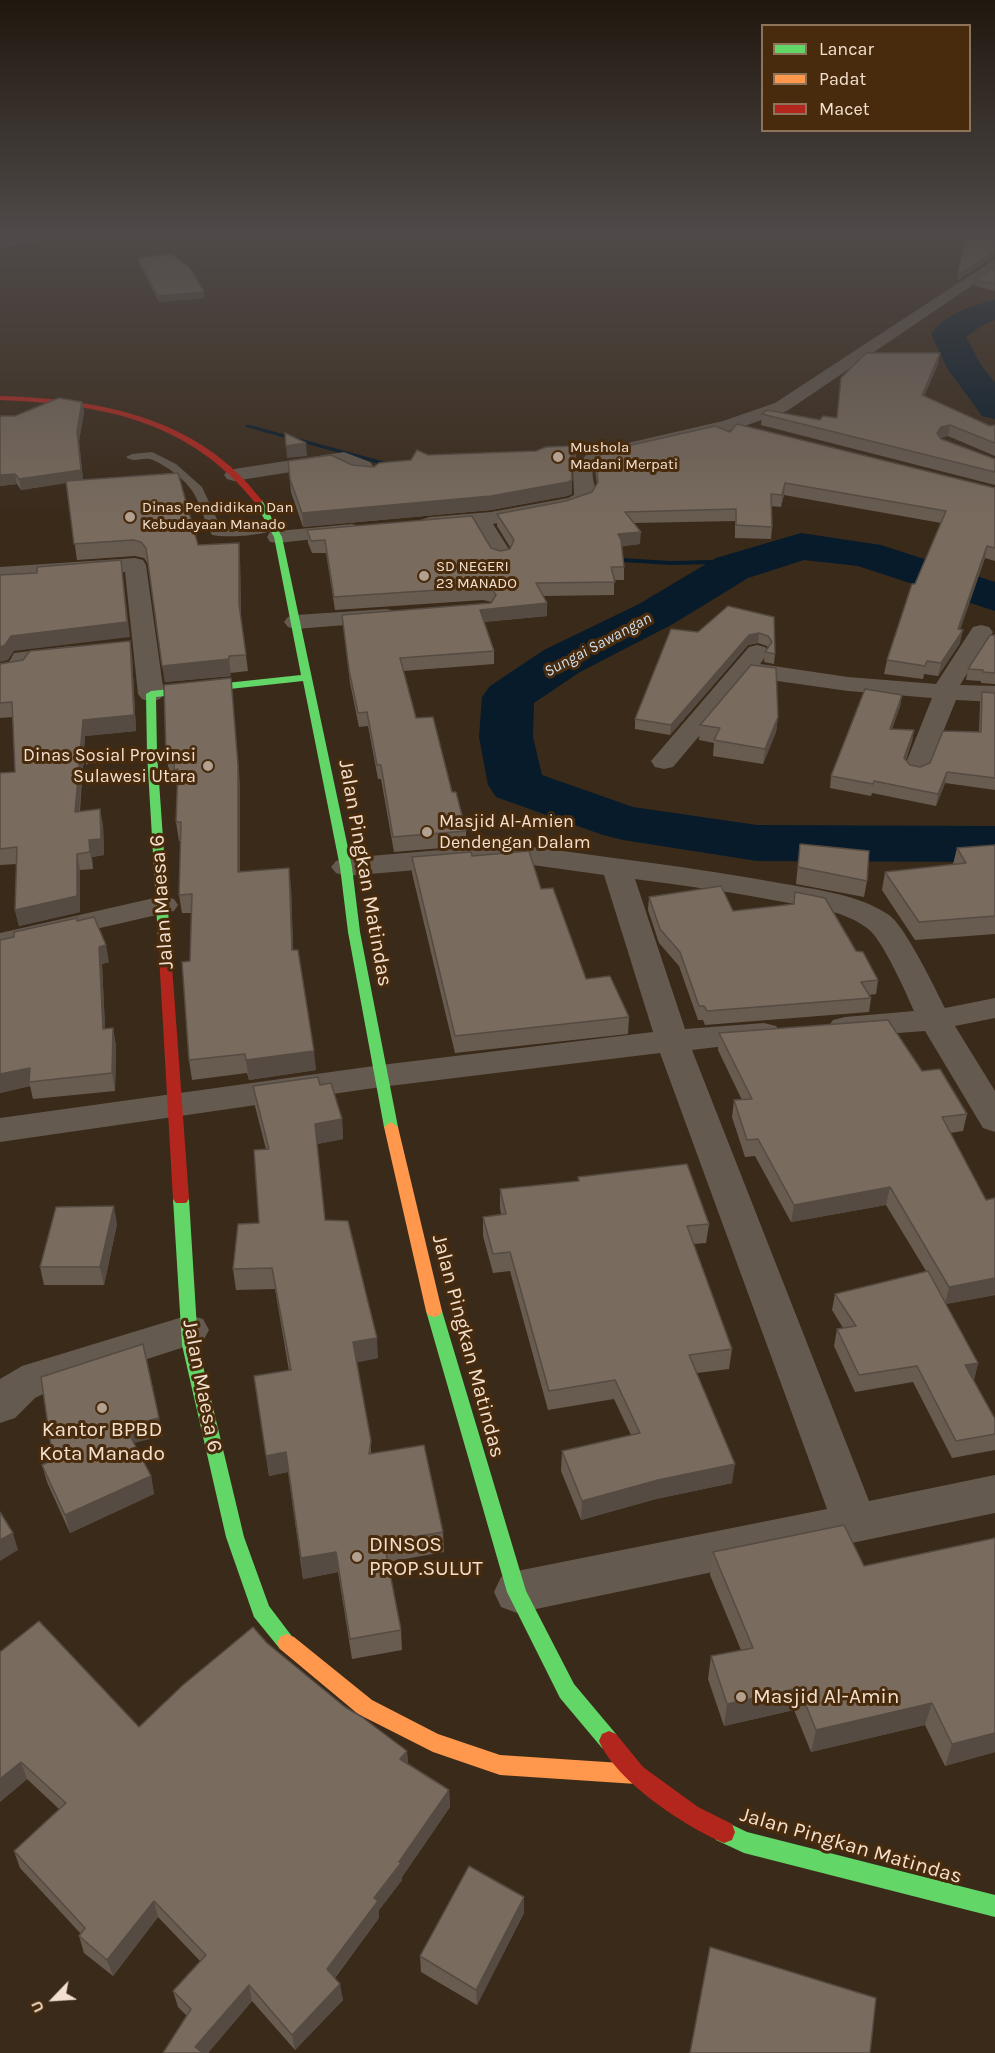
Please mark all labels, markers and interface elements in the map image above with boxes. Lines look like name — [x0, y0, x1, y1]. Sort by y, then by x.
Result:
legend — [761, 24, 971, 132]
text: Lancar — [819, 38, 874, 60]
text: Padat — [819, 68, 866, 90]
text: Macet — [819, 98, 869, 120]
place label: Mushola Madani Merpati — [570, 439, 678, 474]
marker: Mushola Madani Merpati — [551, 450, 565, 464]
place label: Dinas Pendidikan Dan Kebudayaan Manado — [142, 499, 293, 534]
marker: Dinas Pendidikan Dan Kebudayaan Manado — [123, 510, 137, 524]
place label: SD NEGERI 23 MANADO — [436, 558, 517, 593]
marker: SD NEGERI 23 MANADO — [417, 569, 431, 583]
water label: Sungai Sawangan — [541, 609, 655, 681]
place label: Dinas Sosial Provinsi Sulawesi Utara — [23, 745, 196, 788]
street label: Jalan Pingkan Matindas — [333, 758, 397, 988]
marker: Dinas Sosial Provinsi Sulawesi Utara — [201, 759, 215, 773]
place label: Masjid Al-Amien Dendengan Dalam — [439, 811, 591, 854]
marker: Masjid Al-Amien Dendengan Dalam — [420, 825, 434, 839]
street label: Jalan Maesa 6 — [145, 834, 179, 970]
street label: Jalan Pingkan Matindas — [426, 1232, 510, 1460]
street label: Jalan Maesa 6 — [177, 1317, 227, 1455]
marker: Kantor BPBD Kota Manado — [95, 1401, 109, 1415]
place label: Kantor BPBD Kota Manado — [39, 1417, 165, 1467]
place label: DINSOS PROP.SULUT — [369, 1532, 483, 1582]
marker: DINSOS PROP.SULUT — [350, 1550, 364, 1564]
place label: Masjid Al-Amin — [753, 1684, 900, 1710]
marker: Masjid Al-Amin — [734, 1690, 748, 1704]
street label: Jalan Pingkan Matindas — [737, 1802, 965, 1890]
north arrow — [24, 1969, 84, 2029]
text: U — [26, 1998, 48, 2016]

